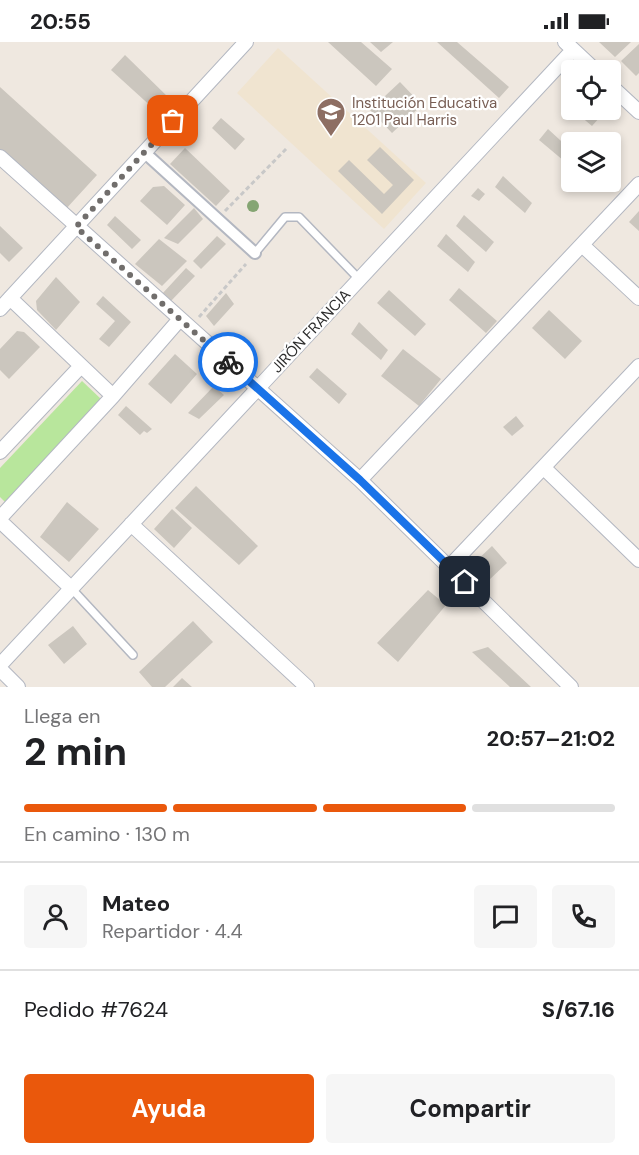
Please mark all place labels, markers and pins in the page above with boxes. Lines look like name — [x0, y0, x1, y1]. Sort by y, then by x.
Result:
place label: Institución Educativa 1201 Paul Harris — [352, 93, 497, 130]
pin — [147, 95, 198, 146]
school or university icon: Institución Educativa 1201 Paul Harris — [315, 96, 347, 138]
pin — [439, 556, 490, 607]

